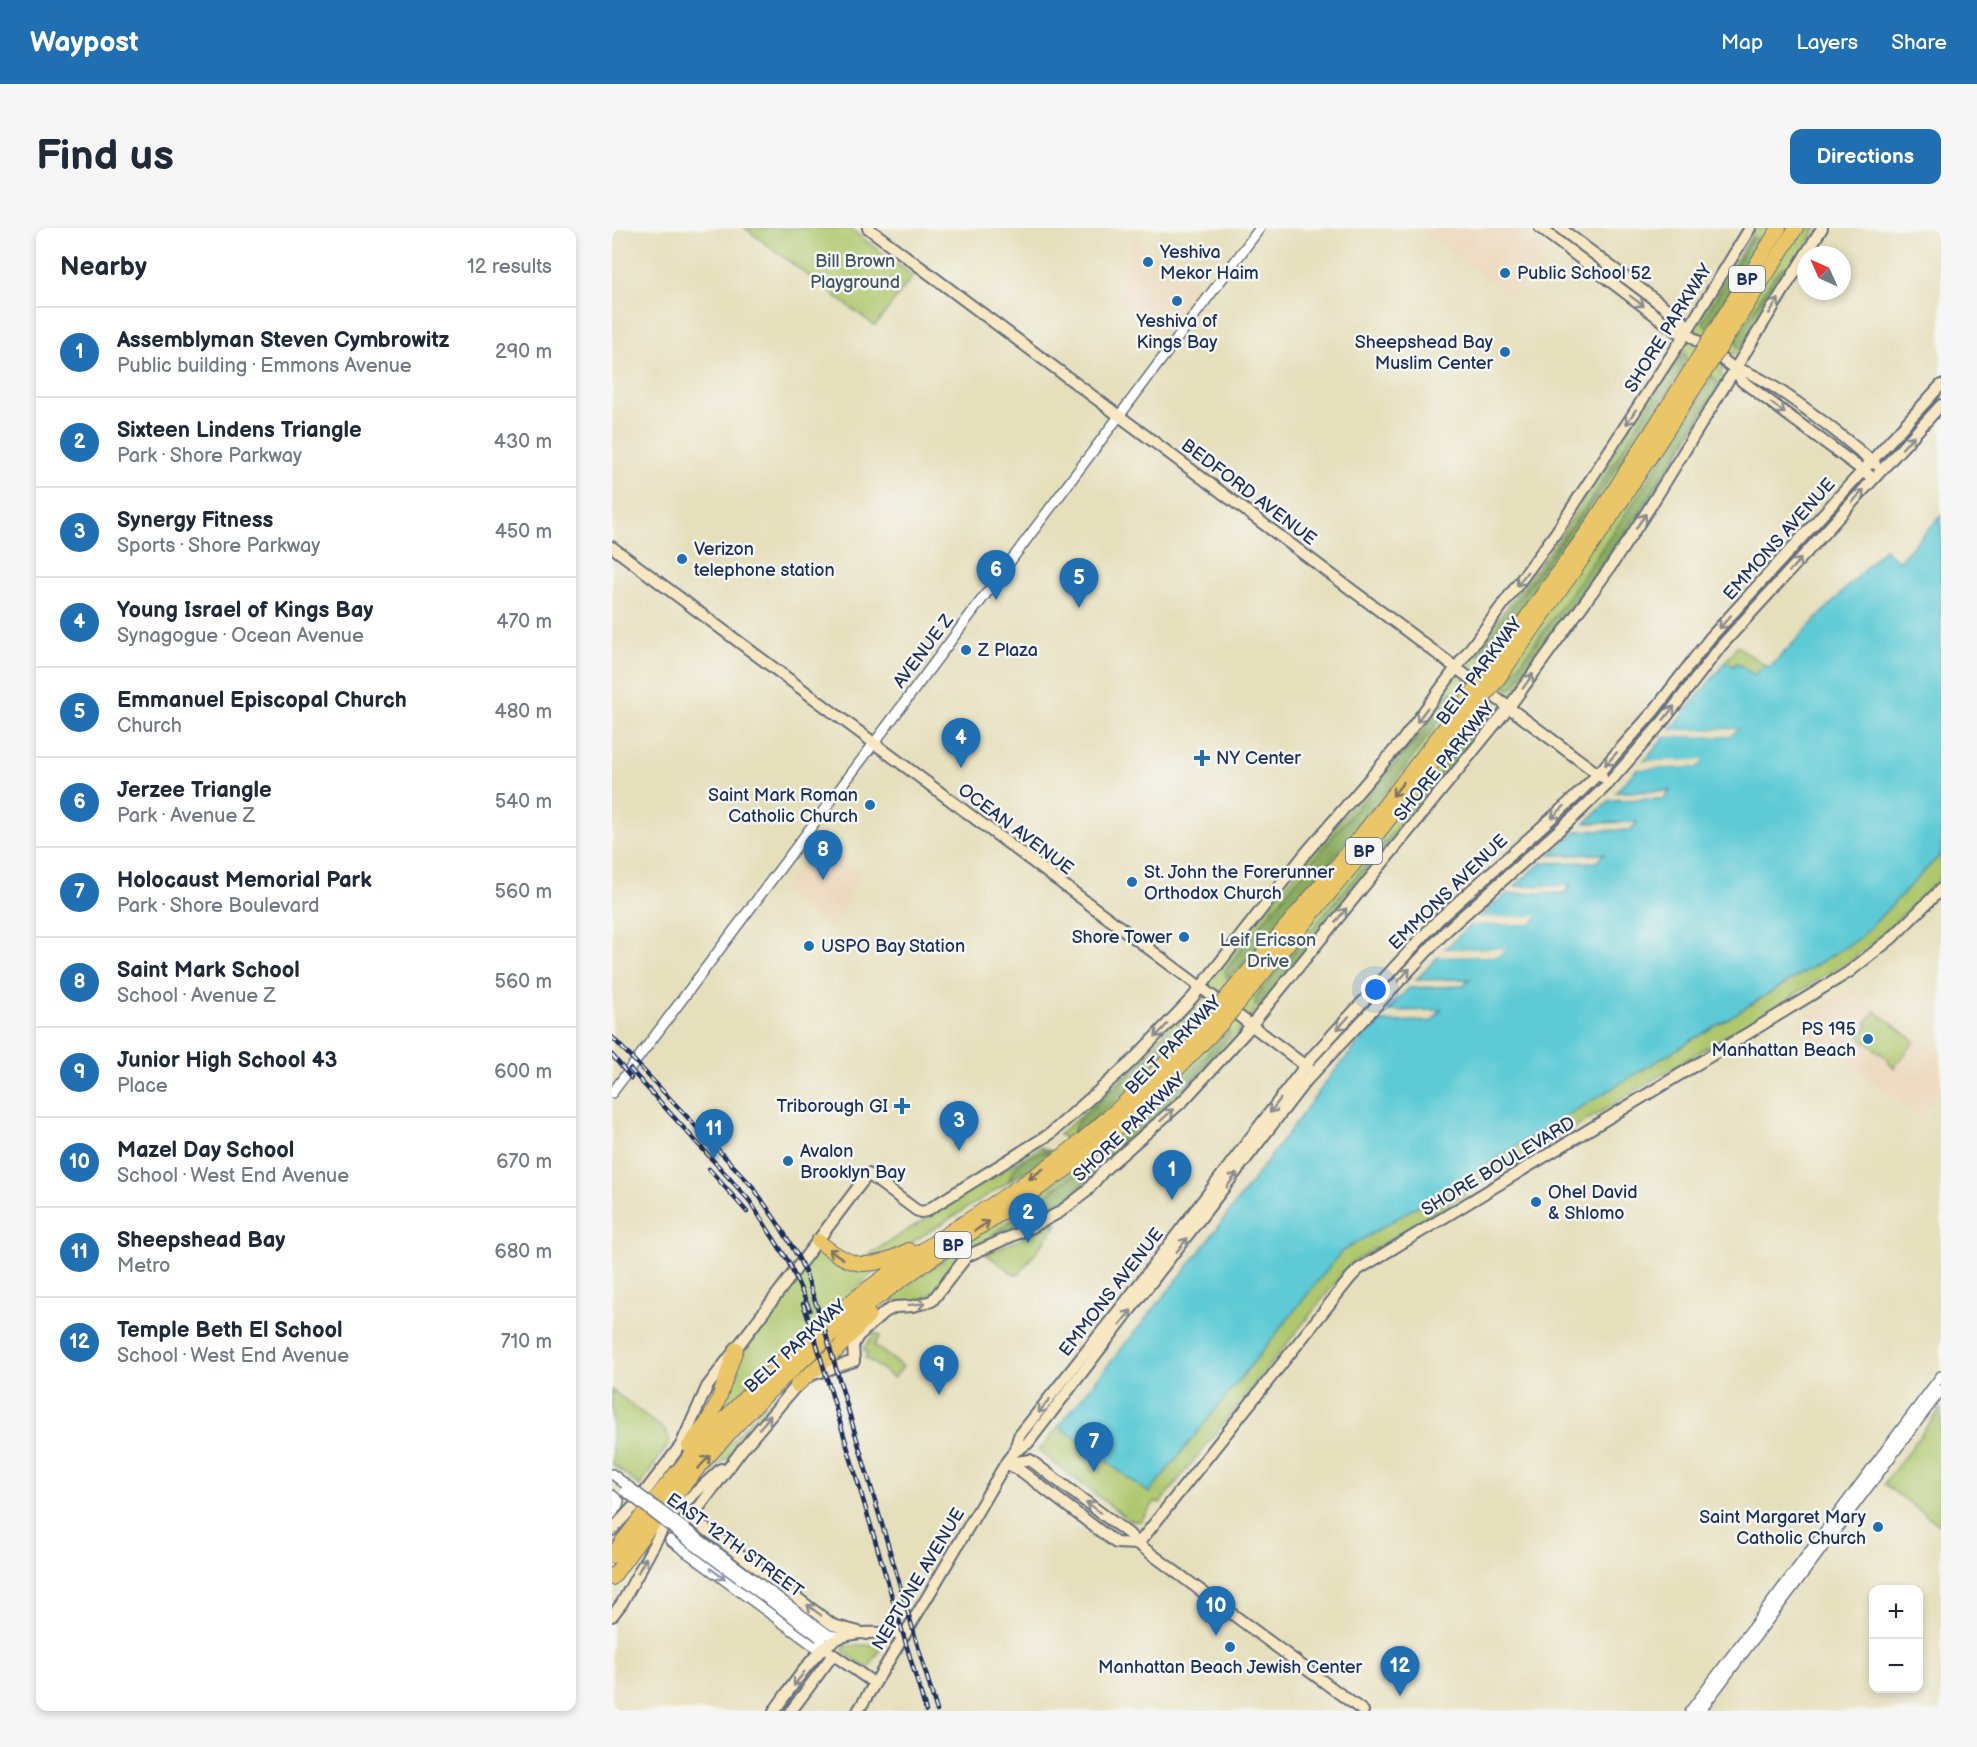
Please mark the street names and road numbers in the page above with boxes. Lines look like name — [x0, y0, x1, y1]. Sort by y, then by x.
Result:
street label: SHORE PARKWAY — [1620, 260, 1717, 396]
road number: BP — [1729, 266, 1765, 292]
street label: BEDFORD AVENUE — [1177, 435, 1320, 550]
street label: EMMONS AVENUE — [1719, 474, 1840, 605]
street label: AVENUE Z — [889, 610, 958, 692]
street label: BELT PARKWAY — [1432, 613, 1527, 729]
street label: SHORE PARKWAY — [1390, 697, 1499, 825]
street label: OCEAN AVENUE — [954, 779, 1077, 880]
street label: EMMONS AVENUE — [1385, 830, 1512, 954]
road number: BP — [1346, 838, 1382, 864]
street label: BELT PARKWAY — [1121, 991, 1226, 1099]
street label: SHORE PARKWAY — [1069, 1068, 1190, 1186]
street label: SHORE BOULEVARD — [1418, 1112, 1579, 1221]
street label: EMMONS AVENUE — [1055, 1224, 1168, 1361]
road number: BP — [935, 1232, 971, 1258]
street label: BELT PARKWAY — [740, 1295, 851, 1397]
street label: EAST 12TH STREET — [662, 1489, 807, 1602]
street label: NEPTUNE AVENUE — [868, 1504, 969, 1654]

